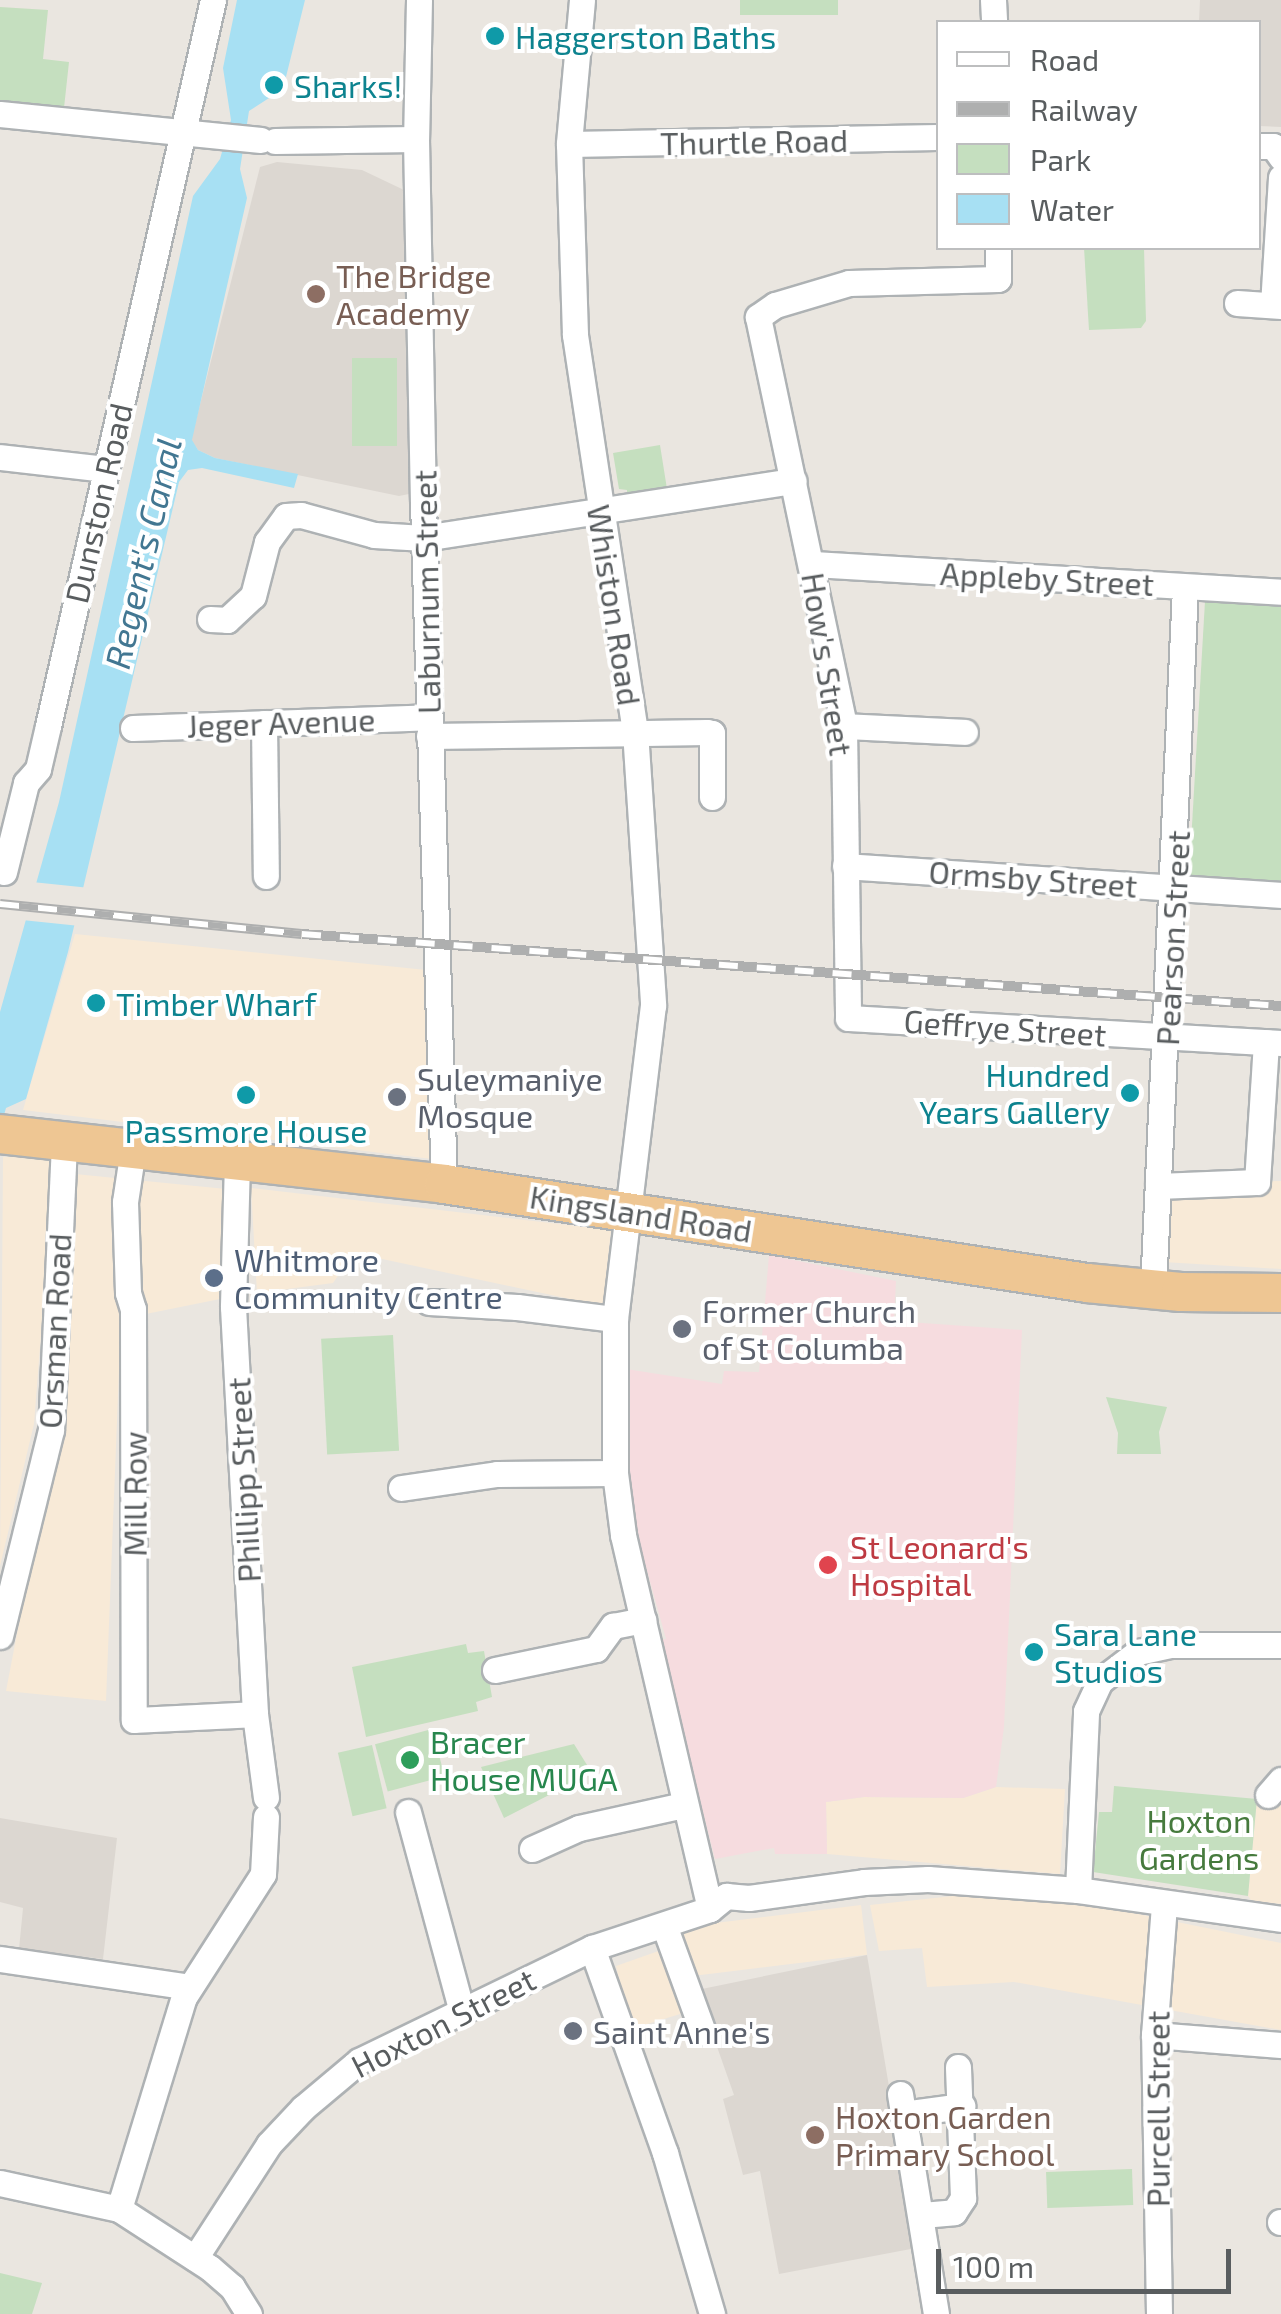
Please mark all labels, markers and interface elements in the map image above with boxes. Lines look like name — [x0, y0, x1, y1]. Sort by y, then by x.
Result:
place label: Haggerston Baths — [515, 17, 776, 55]
legend — [936, 20, 1261, 250]
marker: Haggerston Baths — [484, 25, 506, 47]
text: Road — [1030, 41, 1099, 77]
place label: Sharks! — [294, 66, 402, 104]
marker: Sharks! — [263, 74, 285, 96]
text: Railway — [1030, 91, 1138, 127]
street label: Thurtle Road — [660, 120, 848, 162]
text: Park — [1030, 141, 1091, 177]
text: Water — [1030, 191, 1114, 227]
place label: The Bridge Academy — [336, 257, 491, 332]
marker: The Bridge Academy — [305, 283, 327, 305]
street label: Dunston Road — [56, 399, 140, 607]
water label: Regent's Canal — [95, 434, 189, 672]
street label: Laburnum Street — [405, 470, 447, 714]
street label: Whiston Road — [580, 502, 650, 708]
street label: Appleby Street — [939, 553, 1155, 603]
street label: How's Street — [795, 570, 861, 758]
street label: Jeger Avenue — [185, 699, 377, 745]
street label: Pearson Street — [1147, 829, 1197, 1047]
street label: Ormsby Street — [927, 852, 1139, 904]
place label: Timber Wharf — [116, 984, 317, 1022]
marker: Timber Wharf — [85, 992, 107, 1014]
street label: Geffrye Street — [902, 1001, 1108, 1053]
place label: Hundred Years Gallery — [919, 1056, 1110, 1131]
place label: Suleymaniye Mosque — [417, 1060, 603, 1135]
marker: Hundred Years Gallery — [1119, 1082, 1141, 1104]
marker: Passmore House — [235, 1084, 257, 1106]
marker: Suleymaniye Mosque — [386, 1086, 408, 1108]
place label: Passmore House — [124, 1111, 368, 1149]
street label: Kingsland Road — [527, 1176, 755, 1250]
street label: Orsman Road — [30, 1232, 78, 1430]
place label: Whitmore Community Centre — [234, 1241, 503, 1316]
marker: Whitmore Community Centre — [203, 1267, 225, 1289]
place label: Former Church of St Columba — [702, 1292, 917, 1367]
marker: Former Church of St Columba — [671, 1318, 693, 1340]
street label: Phillipp Street — [218, 1376, 268, 1584]
street label: Mill Row — [115, 1431, 153, 1557]
place label: St Leonard's Hospital — [850, 1528, 1029, 1603]
marker: St Leonard's Hospital — [815, 1552, 841, 1578]
place label: Sara Lane Studios — [1054, 1615, 1197, 1690]
marker: Sara Lane Studios — [1023, 1641, 1045, 1663]
place label: Bracer House MUGA — [430, 1723, 618, 1798]
marker: Bracer House MUGA — [399, 1749, 421, 1771]
park label: Hoxton Gardens — [1139, 1802, 1259, 1877]
street label: Hoxton Street — [345, 1959, 541, 2085]
street label: Purcell Street — [1138, 2010, 1176, 2208]
place label: Saint Anne's — [593, 2012, 771, 2050]
marker: Saint Anne's — [562, 2020, 584, 2042]
place label: Hoxton Garden Primary School — [835, 2098, 1055, 2173]
marker: Hoxton Garden Primary School — [804, 2124, 826, 2146]
scale bar — [941, 2229, 1236, 2291]
text: 100 m — [953, 2248, 1034, 2284]

